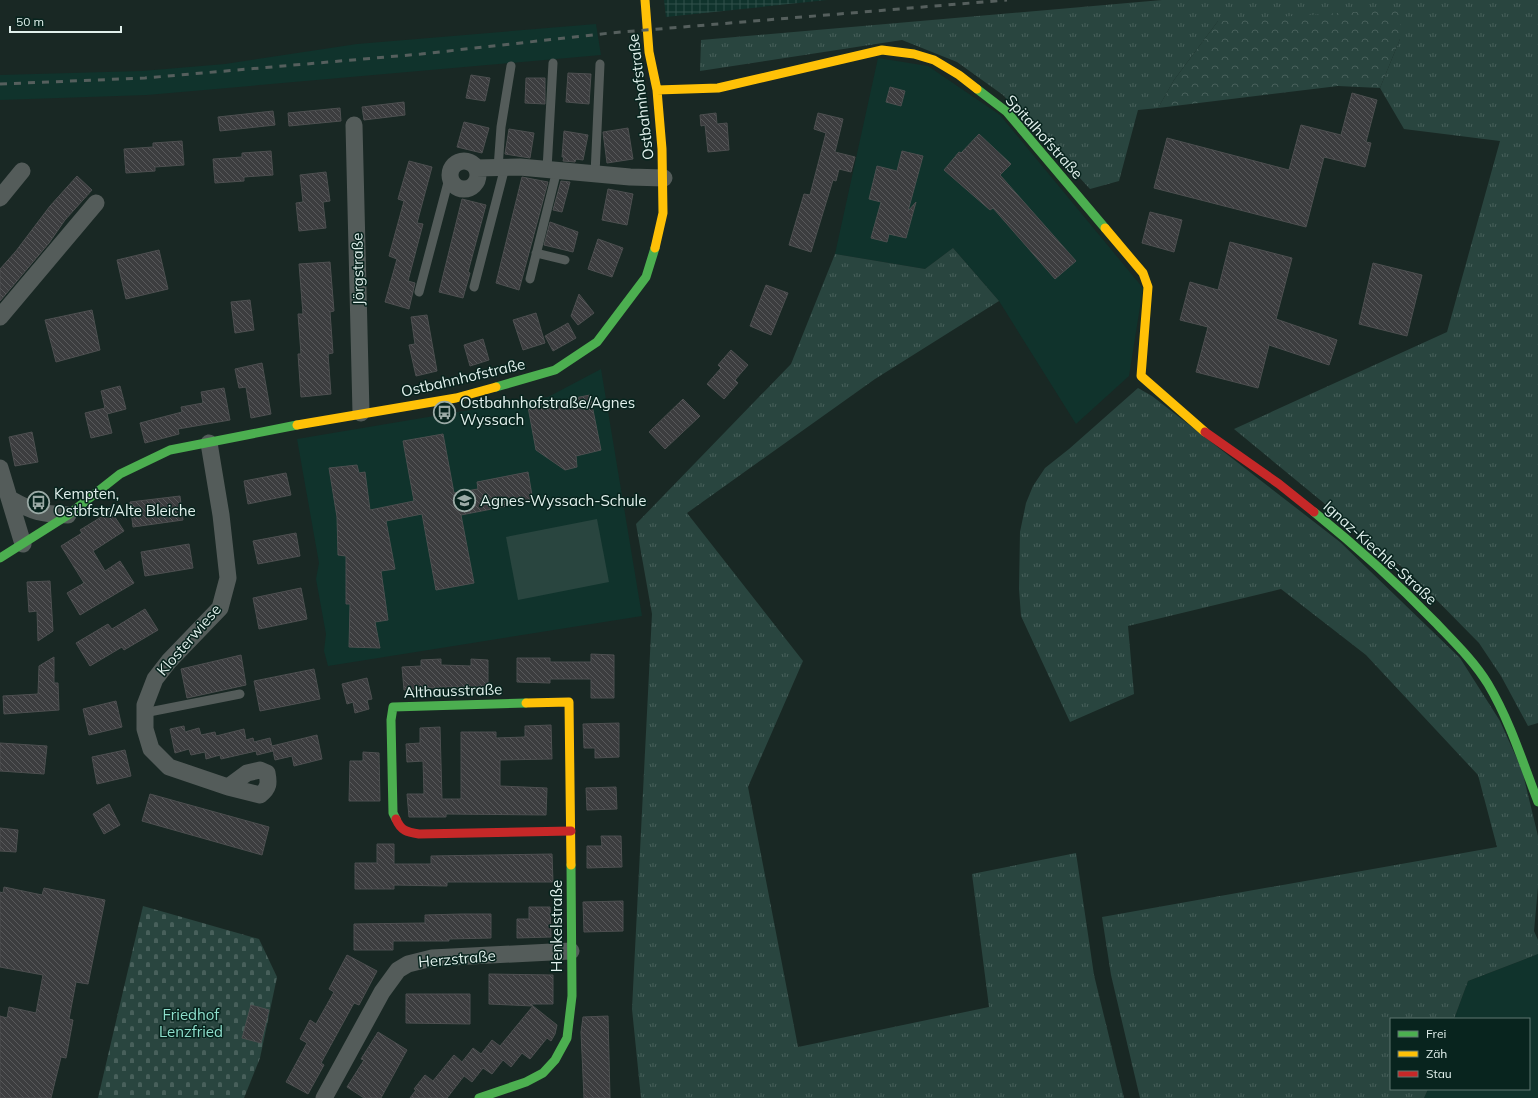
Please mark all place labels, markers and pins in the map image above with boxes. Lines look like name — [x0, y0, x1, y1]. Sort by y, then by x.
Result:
place label: Ostbahnhofstraße/Agnes Wyssach — [460, 393, 635, 429]
bus stop icon: Ostbahnhofstraße/Agnes Wyssach — [431, 399, 457, 425]
place label: Kempten, Ostbfstr/Alte Bleiche — [54, 484, 196, 520]
school or university icon: Agnes-Wyssach-Schule — [452, 488, 478, 514]
bus stop icon: Kempten, Ostbfstr/Alte Bleiche — [26, 490, 52, 516]
place label: Agnes-Wyssach-Schule — [480, 491, 646, 510]

